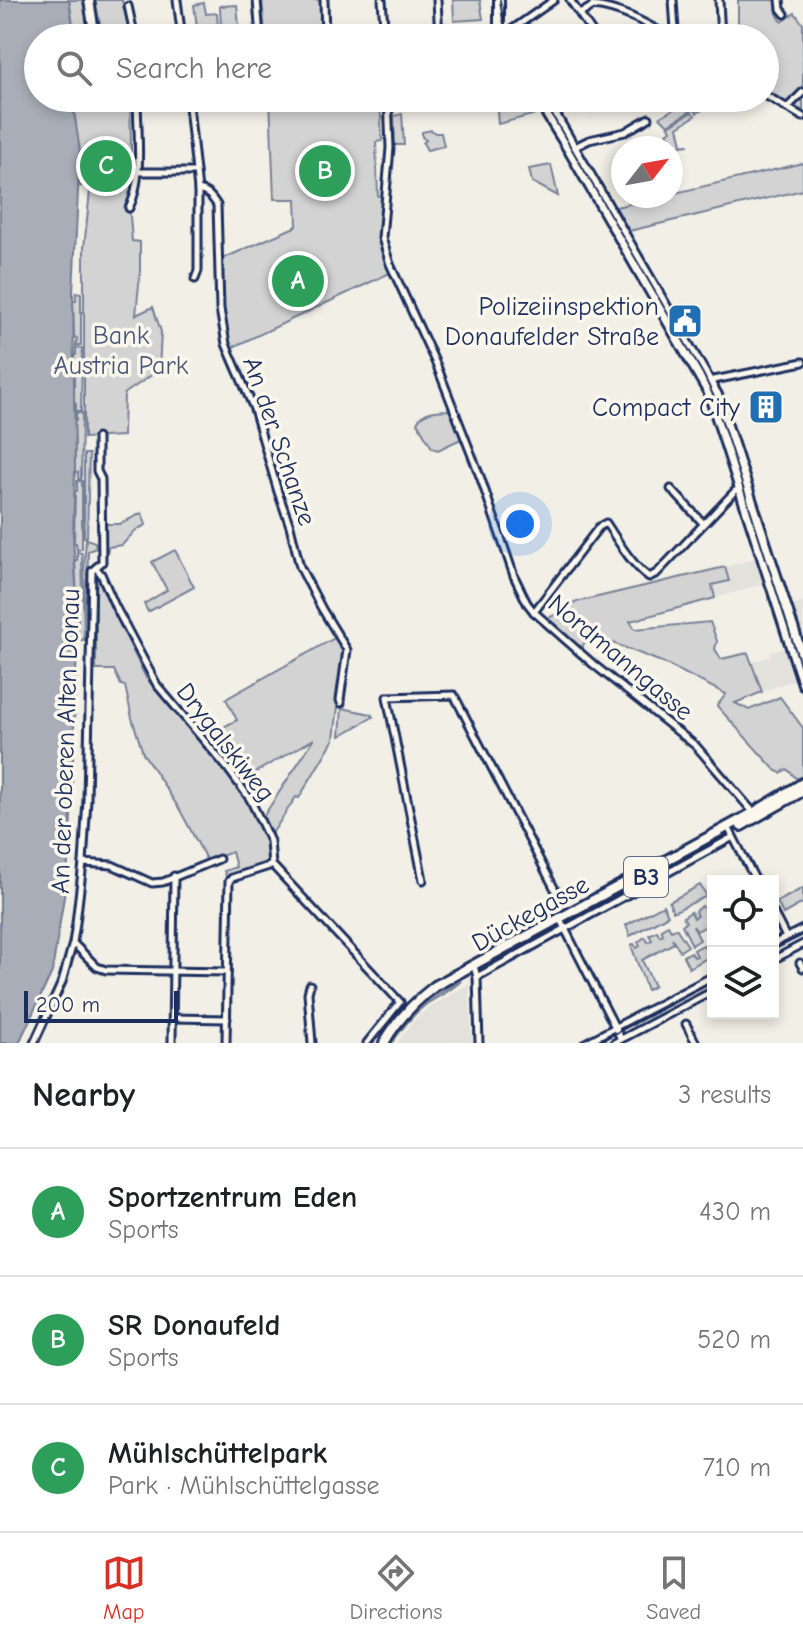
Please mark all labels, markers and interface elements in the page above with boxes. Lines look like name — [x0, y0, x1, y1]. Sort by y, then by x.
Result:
search box — [24, 24, 779, 112]
icon: search — [52, 46, 96, 90]
text: Search here — [116, 51, 272, 86]
pin: C — [80, 136, 132, 196]
north arrow — [611, 136, 683, 208]
pin: B — [299, 141, 351, 201]
pin: A — [272, 251, 324, 311]
place label: Polizeiinspektion Donaufelder Straße — [445, 292, 659, 352]
public building icon: Polizeiinspektion Donaufelder Straße — [666, 302, 704, 340]
park label: Bank Austria Park — [54, 321, 189, 381]
street label: An der Schanze — [236, 353, 322, 530]
building icon: Compact City — [747, 388, 785, 426]
place label: Compact City — [592, 393, 740, 423]
your location — [500, 504, 540, 544]
street label: An der oberen Alten Donau — [46, 588, 86, 894]
street label: Nordmanngasse — [542, 589, 699, 727]
street label: Drygalskiweg — [170, 677, 281, 808]
road number: B3 — [624, 857, 668, 897]
street label: Dückegasse — [467, 869, 594, 958]
map controls — [707, 875, 779, 1019]
button: locate — [707, 875, 779, 947]
button: layers — [707, 947, 779, 1019]
scale bar — [24, 987, 178, 1023]
text: 200 m — [36, 992, 100, 1018]
text: Nearby — [32, 1075, 135, 1115]
text: 3 results — [678, 1080, 771, 1110]
text: Sportzentrum Eden — [108, 1180, 357, 1215]
text: A — [51, 1197, 65, 1227]
text: 430 m — [699, 1197, 771, 1227]
text: Sports — [108, 1215, 179, 1245]
text: SR Donaufeld — [108, 1308, 280, 1343]
text: B — [50, 1325, 66, 1355]
text: 520 m — [697, 1325, 771, 1355]
text: Sports — [108, 1343, 179, 1373]
text: Mühlschüttelpark — [108, 1436, 327, 1471]
text: C — [50, 1453, 66, 1483]
text: 710 m — [702, 1453, 771, 1483]
text: Park · Mühlschüttelgasse — [108, 1471, 380, 1501]
tab: Map — [102, 1551, 146, 1625]
tab: Directions — [350, 1551, 443, 1625]
tab: Saved — [646, 1551, 701, 1625]

